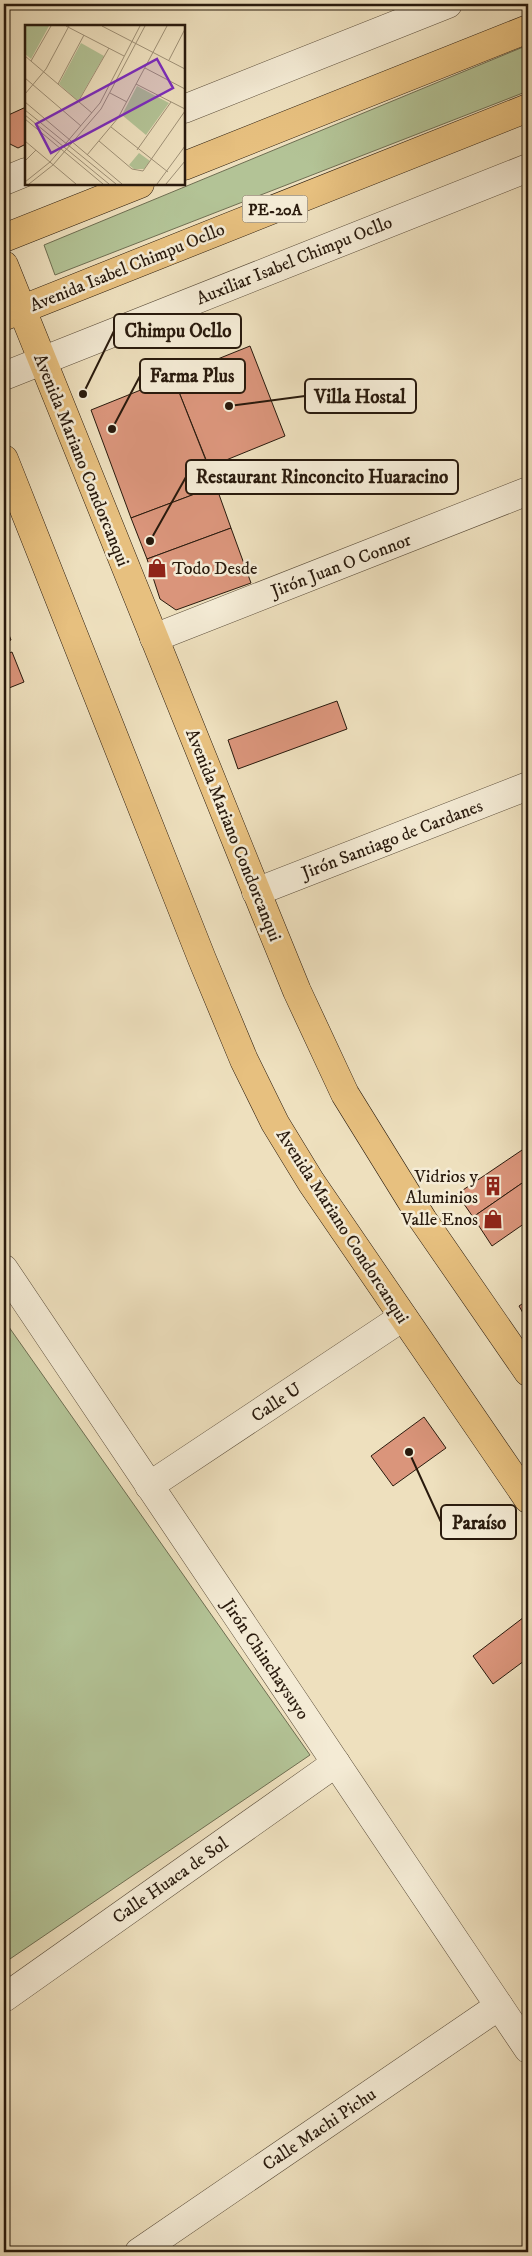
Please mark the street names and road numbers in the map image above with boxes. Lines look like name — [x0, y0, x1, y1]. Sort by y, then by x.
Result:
road number: PE-20A — [242, 195, 308, 222]
street label: Auxiliar Isabel Chimpu Ocllo — [193, 211, 396, 310]
street label: Avenida Isabel Chimpu Ocllo — [27, 219, 228, 317]
street label: Avenida Mariano Condorcanqui — [28, 351, 134, 570]
street label: Jirón Juan O Connor — [266, 529, 415, 603]
street label: Avenida Mariano Condorcanqui — [180, 726, 286, 945]
street label: Jirón Santiago de Cardanes — [297, 795, 486, 885]
street label: Avenida Mariano Condorcanqui — [271, 1125, 413, 1328]
street label: Calle U — [247, 1378, 306, 1427]
street label: Jirón Chinchaysuyo — [216, 1593, 314, 1724]
street label: Calle Huaca de Sol — [109, 1832, 233, 1929]
street label: Calle Machi Pichu — [259, 2084, 381, 2176]

